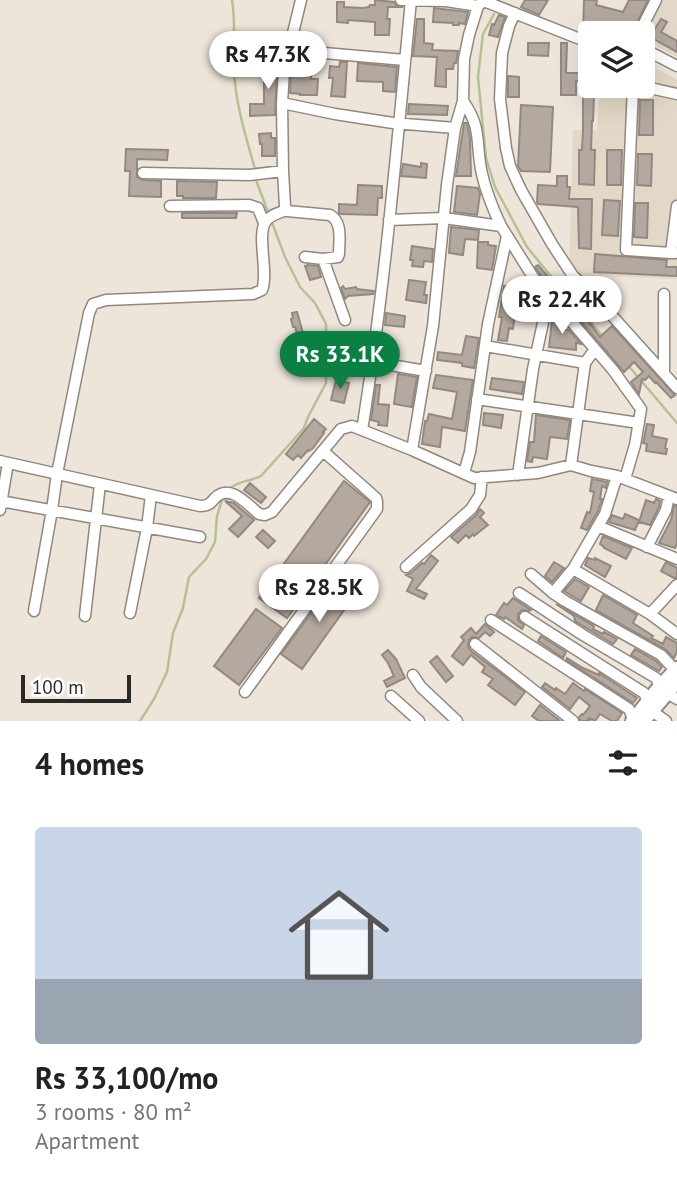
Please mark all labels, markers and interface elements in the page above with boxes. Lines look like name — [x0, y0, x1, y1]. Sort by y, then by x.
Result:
map controls — [578, 21, 655, 98]
button: layers — [578, 21, 655, 98]
pin: Rs 47.3K — [196, 32, 340, 91]
text: Rs 47.3K — [225, 39, 311, 68]
pin: Rs 22.4K — [490, 276, 634, 336]
text: Rs 22.4K — [518, 284, 606, 313]
pin: Rs 33.1K — [268, 332, 412, 391]
text: Rs 33.1K — [296, 339, 384, 368]
pin: Rs 28.5K — [247, 564, 391, 624]
text: Rs 28.5K — [275, 572, 363, 601]
scale bar — [21, 672, 131, 704]
text: 100 m — [32, 675, 84, 699]
text: 4 homes — [35, 744, 144, 783]
icon: filters — [604, 744, 642, 782]
icon: home — [276, 872, 402, 998]
text: Rs 33,100/mo — [35, 1058, 218, 1097]
text: 3 rooms · 80 m² — [35, 1097, 192, 1126]
text: Apartment — [35, 1126, 139, 1155]

